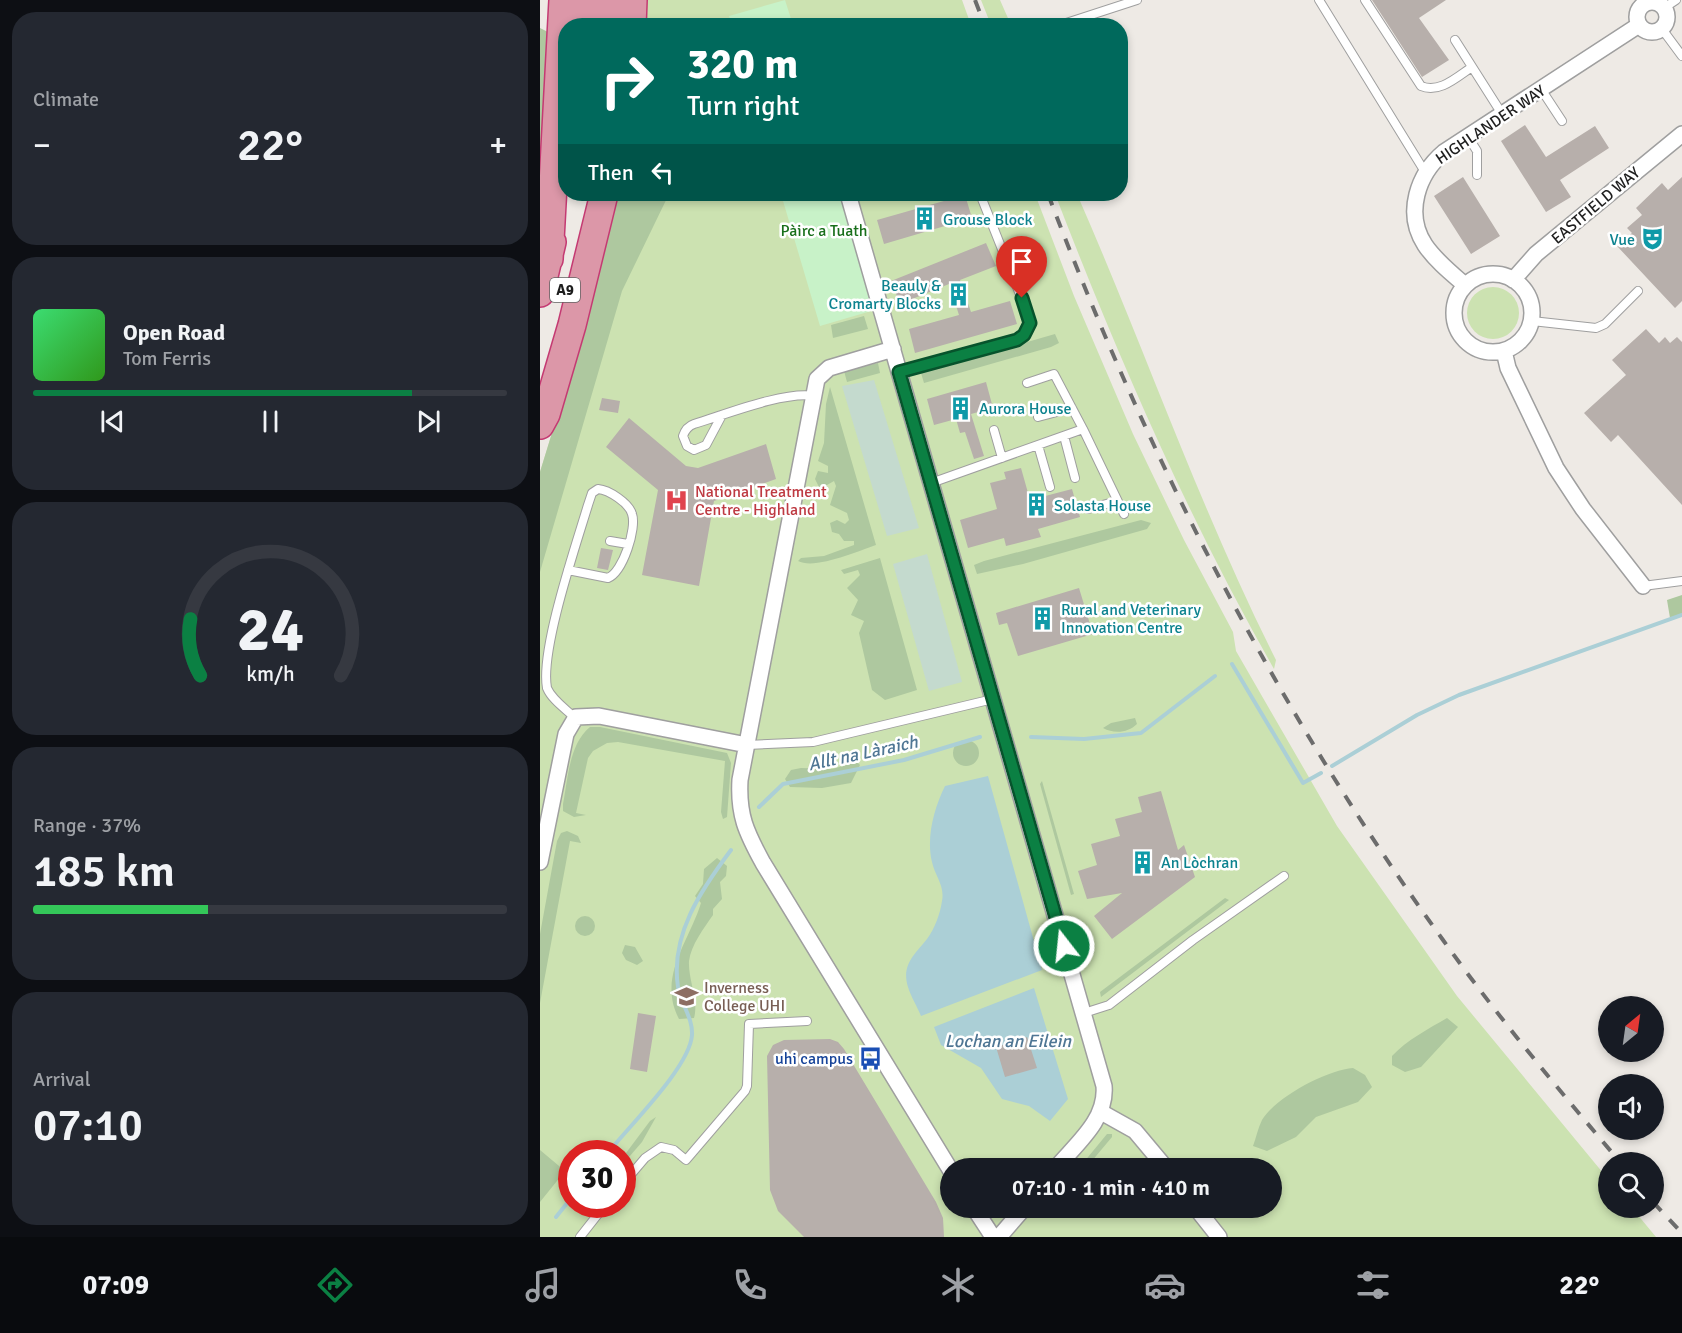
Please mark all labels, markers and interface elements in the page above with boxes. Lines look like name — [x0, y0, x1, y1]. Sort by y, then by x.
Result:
text: 320 m — [687, 39, 798, 90]
icon: right — [588, 42, 666, 120]
street label: HIGHLANDER WAY — [1432, 81, 1549, 169]
text: Climate — [33, 87, 99, 112]
text: Turn right — [687, 90, 800, 123]
text: 22° — [237, 118, 303, 173]
text: − — [33, 125, 51, 166]
text: + — [489, 125, 507, 166]
icon: left — [646, 156, 679, 189]
text: Then — [588, 159, 634, 186]
street label: EASTFIELD WAY — [1547, 163, 1644, 249]
building icon: Grouse Block — [912, 206, 938, 232]
place label: Grouse Block — [943, 210, 1033, 230]
park label: Pàirc a Tuath — [780, 221, 868, 241]
theatre icon: Vue — [1640, 226, 1666, 252]
place label: Vue — [1610, 230, 1635, 250]
pin — [996, 236, 1047, 298]
icon: arrive — [1005, 245, 1038, 278]
place label: Beauly & Cromarty Blocks — [829, 276, 941, 314]
road number: A9 — [550, 278, 580, 302]
building icon: Beauly & Cromarty Blocks — [946, 281, 972, 307]
text: Open Road — [123, 319, 225, 346]
text: Tom Ferris — [123, 346, 211, 371]
building icon: Aurora House — [948, 395, 974, 421]
place label: Aurora House — [979, 399, 1072, 419]
icon: previous — [96, 405, 129, 438]
icon: pause — [254, 405, 287, 438]
icon: next — [412, 405, 445, 438]
place label: National Treatment Centre - Highland — [695, 482, 827, 520]
hospital icon: National Treatment Centre - Highland — [664, 487, 690, 513]
building icon: Solasta House — [1023, 492, 1049, 518]
place label: Solasta House — [1054, 496, 1151, 516]
text: 24 — [236, 591, 304, 668]
place label: Rural and Veterinary Innovation Centre — [1061, 600, 1201, 638]
building icon: Rural and Veterinary Innovation Centre — [1030, 605, 1056, 631]
text: km/h — [246, 661, 294, 687]
water label: Allt na Làraich — [806, 730, 921, 775]
text: Range · 37% — [33, 813, 141, 838]
text: 185 km — [33, 844, 175, 899]
building icon: An Lòchran — [1130, 849, 1156, 875]
place label: An Lòchran — [1161, 853, 1238, 873]
position arrow — [1032, 914, 1096, 978]
place label: Inverness College UHI — [704, 978, 785, 1016]
school or university icon: Inverness College UHI — [673, 983, 699, 1009]
north arrow — [1598, 996, 1664, 1062]
map controls — [1598, 996, 1664, 1218]
water label: Lochan an Eilein — [945, 1030, 1072, 1052]
bus stop icon: uhi campus — [858, 1045, 884, 1071]
place label: uhi campus — [775, 1049, 853, 1069]
text: Arrival — [33, 1067, 91, 1092]
button: sound — [1598, 1074, 1664, 1140]
text: 07:10 — [33, 1098, 143, 1153]
speed limit sign: 30 — [558, 1140, 636, 1218]
button: search — [1598, 1152, 1664, 1218]
text: 07:10 · 1 min · 410 m — [1012, 1174, 1210, 1201]
icon: directions — [314, 1264, 356, 1306]
icon: music — [522, 1264, 564, 1306]
icon: phone — [729, 1264, 771, 1306]
icon: climate — [937, 1264, 979, 1306]
icon: car — [1144, 1264, 1186, 1306]
icon: filters — [1352, 1264, 1394, 1306]
text: 07:09 — [83, 1269, 149, 1302]
text: 22° — [1559, 1269, 1599, 1302]

